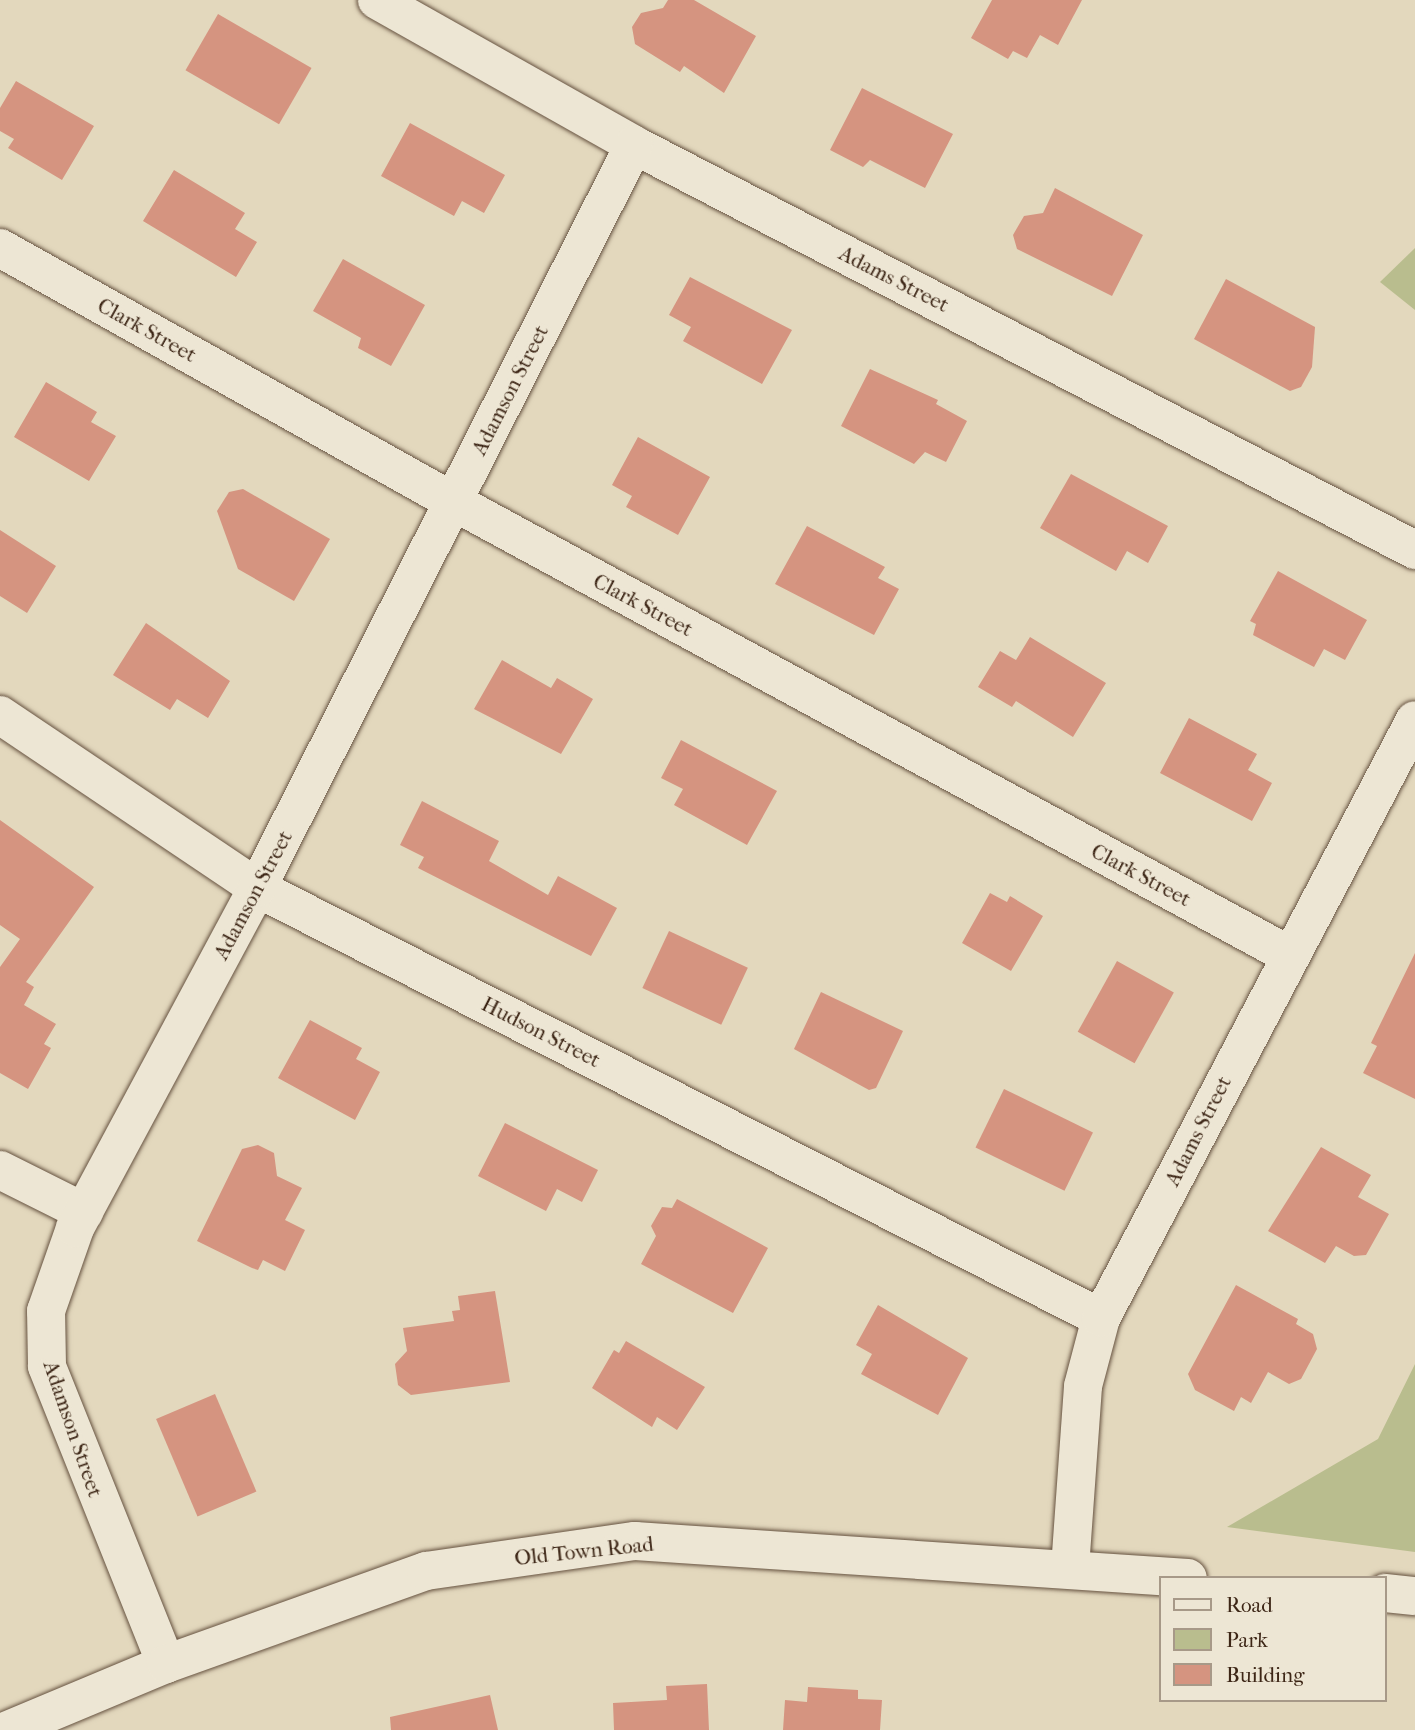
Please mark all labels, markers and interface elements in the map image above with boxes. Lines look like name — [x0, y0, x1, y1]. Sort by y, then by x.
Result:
street label: Adams Street — [835, 241, 953, 317]
street label: Clark Street — [93, 293, 201, 367]
street label: Adamson Street — [466, 321, 554, 459]
street label: Clark Street — [589, 568, 697, 642]
street label: Adamson Street — [208, 826, 298, 964]
street label: Clark Street — [1087, 838, 1195, 912]
street label: Hudson Street — [477, 991, 605, 1073]
street label: Adams Street — [1160, 1072, 1236, 1190]
street label: Adamson Street — [38, 1357, 108, 1501]
street label: Old Town Road — [513, 1531, 655, 1571]
legend — [1160, 1576, 1387, 1702]
text: Road — [1226, 1593, 1273, 1617]
text: Park — [1226, 1628, 1268, 1652]
text: Building — [1226, 1663, 1304, 1687]

